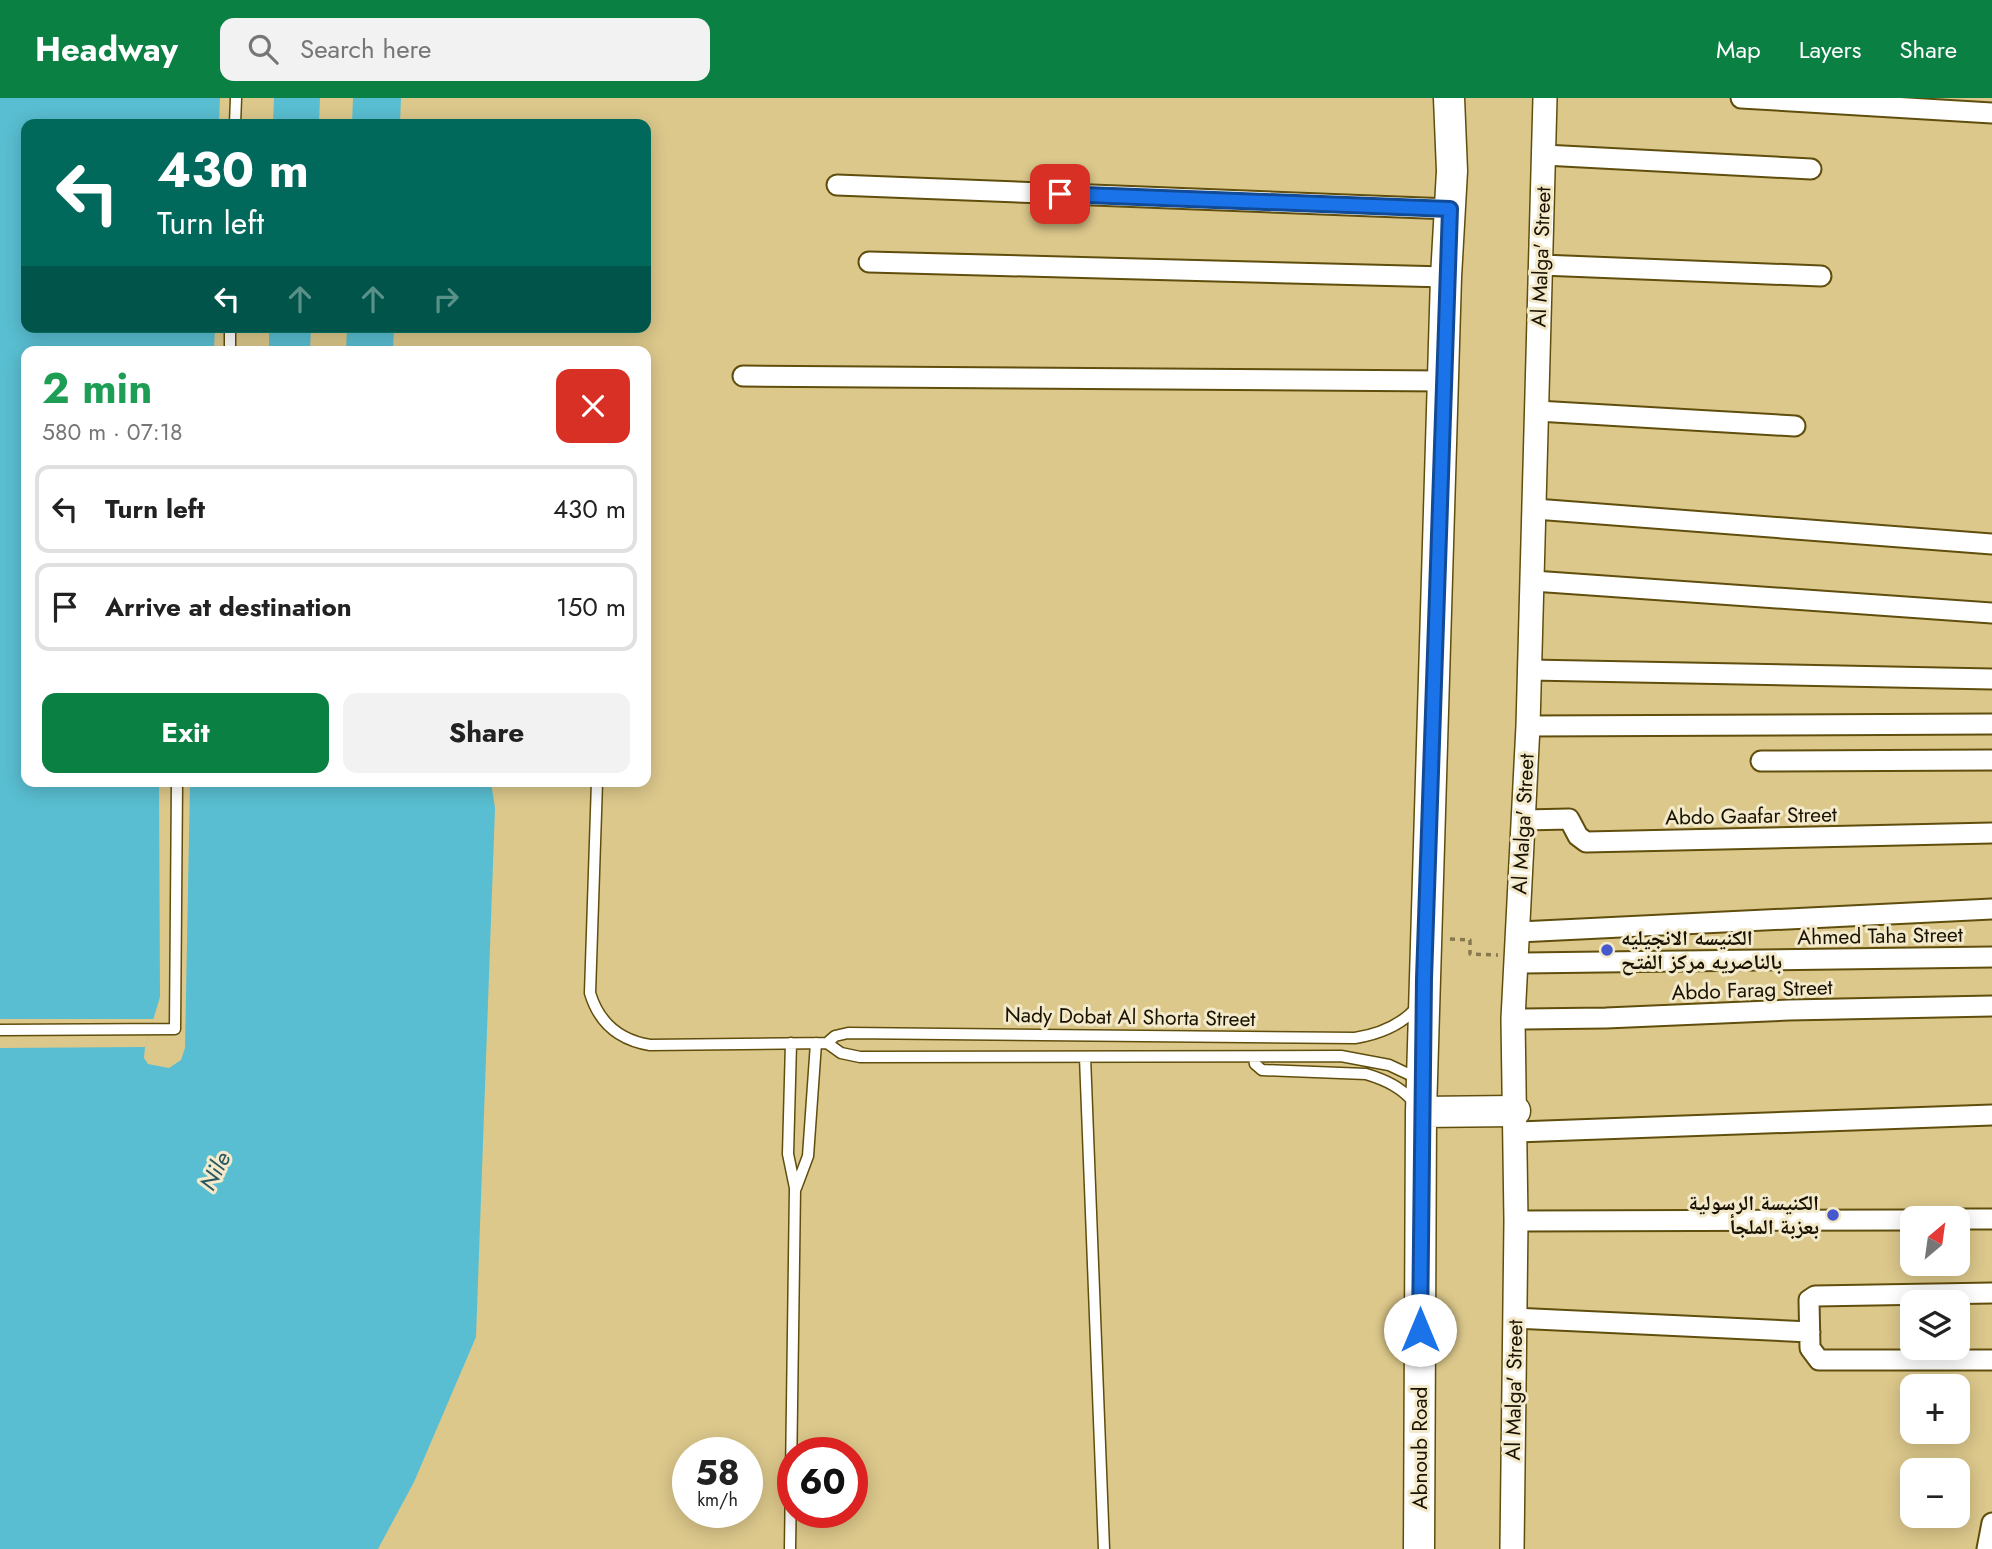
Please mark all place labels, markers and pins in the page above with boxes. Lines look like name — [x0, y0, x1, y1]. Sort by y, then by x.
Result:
pin — [1030, 164, 1090, 224]
place label: الكنيسه الانجيليه بالناصريه مركز الفتح — [1621, 923, 1782, 977]
marker: الكنيسه الانجيليه بالناصريه مركز الفتح — [1599, 942, 1615, 958]
place label: الكنيسة الرسولية بعزبة الملجأ — [1689, 1188, 1819, 1242]
marker: الكنيسة الرسولية بعزبة الملجأ — [1825, 1207, 1841, 1223]

